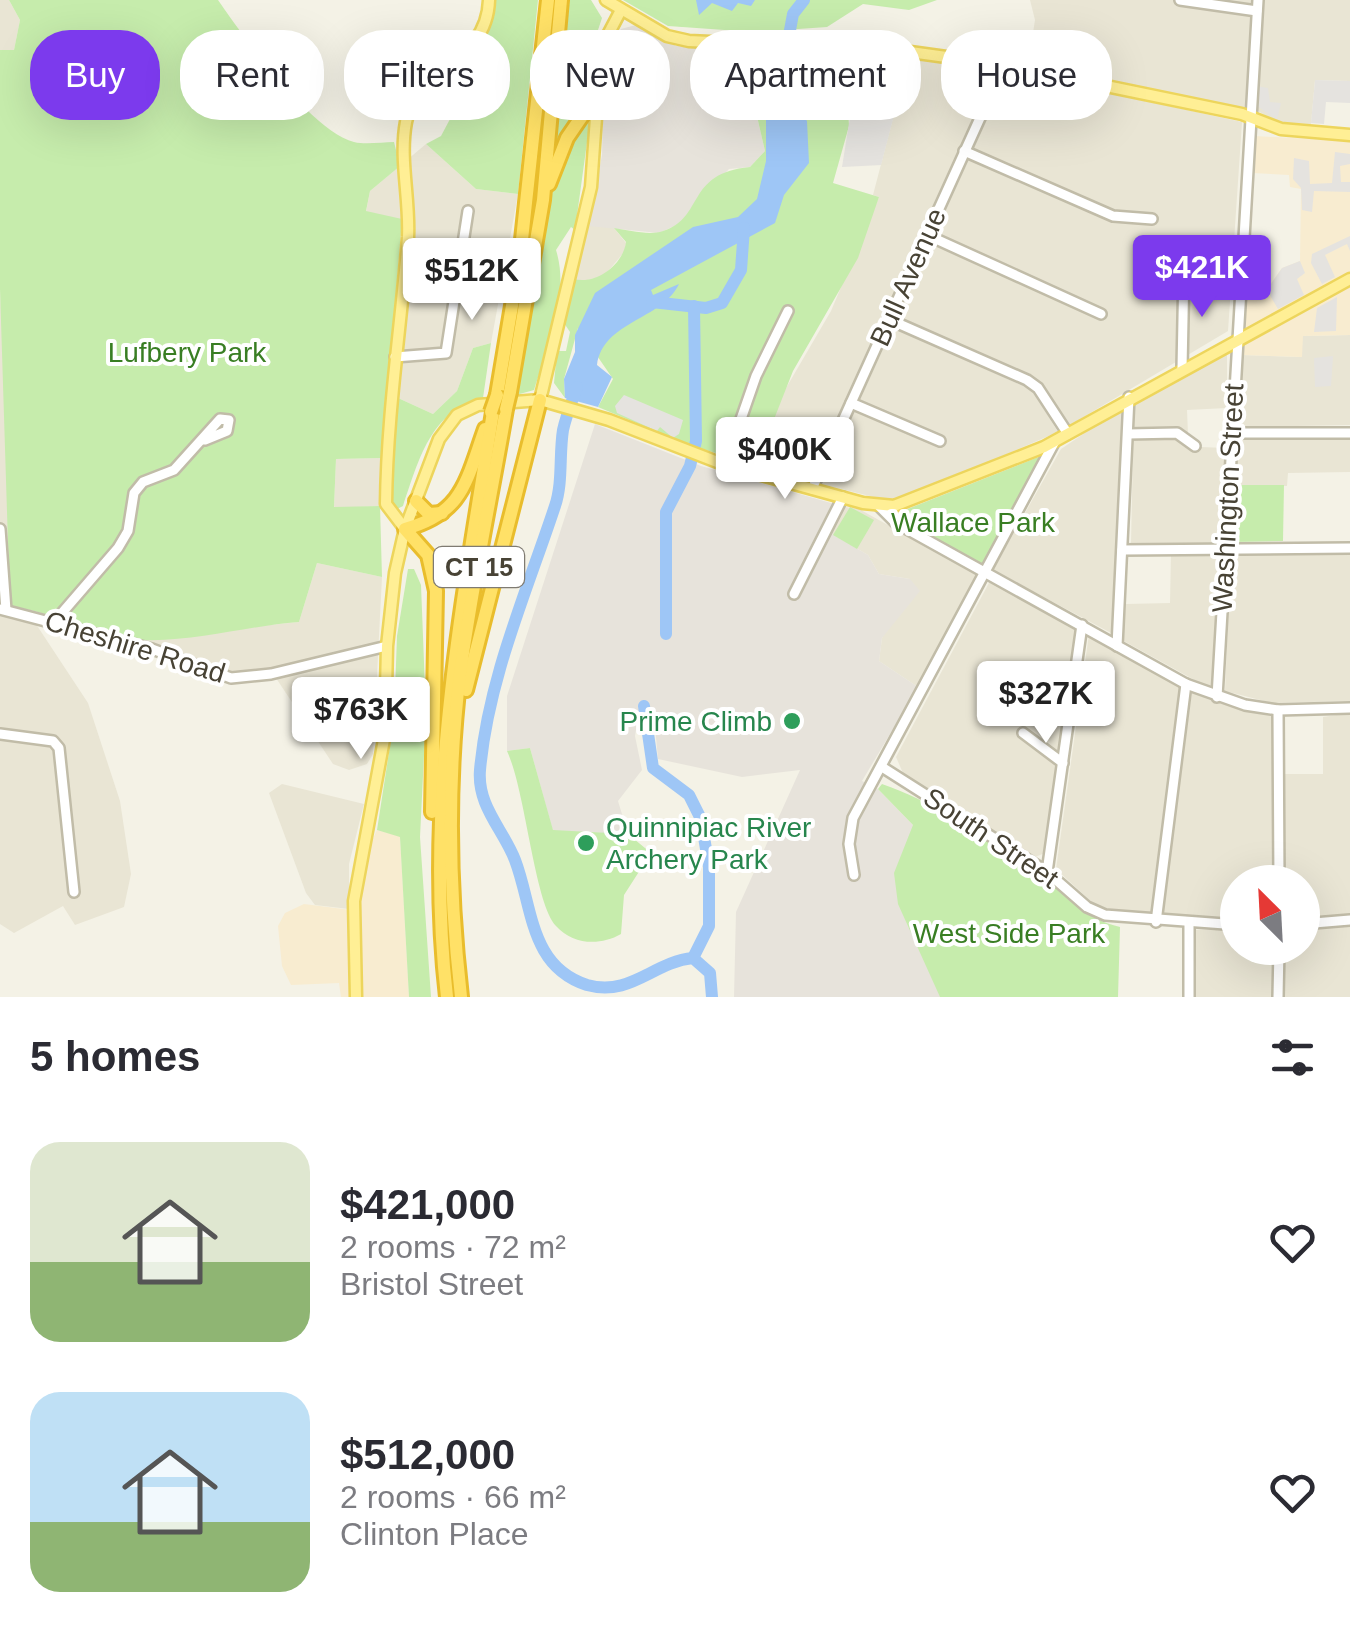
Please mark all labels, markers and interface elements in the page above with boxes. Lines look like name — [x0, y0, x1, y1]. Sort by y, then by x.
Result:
chip: Buy — [30, 30, 160, 120]
chip: Rent — [180, 30, 324, 120]
chip: Filters — [344, 30, 510, 120]
chip: New — [530, 30, 670, 120]
chip: Apartment — [690, 30, 921, 120]
chip: House — [941, 30, 1112, 120]
street label: Bull Avenue — [864, 203, 952, 351]
pin: $421K — [1132, 235, 1272, 320]
pin: $512K — [402, 238, 542, 323]
text: $421K — [1155, 249, 1249, 285]
text: $512K — [425, 252, 519, 288]
park label: Lufbery Park — [108, 337, 267, 368]
street label: Washington Street — [1207, 382, 1249, 613]
pin: $400K — [715, 417, 855, 502]
text: $400K — [738, 431, 832, 467]
park label: Wallace Park — [891, 507, 1056, 538]
road number: CT 15 — [434, 547, 524, 587]
street label: Cheshire Road — [41, 605, 229, 689]
pin: $327K — [976, 661, 1116, 746]
text: $327K — [999, 675, 1093, 711]
pin: $763K — [291, 677, 431, 762]
text: $763K — [314, 691, 408, 727]
place label: Prime Climb — [620, 706, 772, 737]
marker: Prime Climb — [781, 710, 803, 732]
street label: South Street — [918, 782, 1064, 894]
place label: Quinnipiac River Archery Park — [606, 812, 811, 875]
marker: Quinnipiac River Archery Park — [575, 832, 597, 854]
north arrow — [1220, 865, 1320, 965]
map controls — [1220, 865, 1320, 965]
park label: West Side Park — [913, 918, 1106, 949]
icon: filters — [1265, 1030, 1320, 1085]
text: 5 homes — [30, 1033, 200, 1080]
text: $421,000 — [340, 1181, 515, 1228]
icon: home — [110, 1182, 230, 1302]
icon: heart — [1265, 1215, 1320, 1270]
text: 2 rooms · 72 m² — [340, 1229, 566, 1265]
text: Bristol Street — [340, 1266, 523, 1302]
text: $512,000 — [340, 1431, 515, 1478]
icon: home — [110, 1432, 230, 1552]
icon: heart — [1265, 1465, 1320, 1520]
text: 2 rooms · 66 m² — [340, 1479, 566, 1515]
text: Clinton Place — [340, 1516, 529, 1552]

